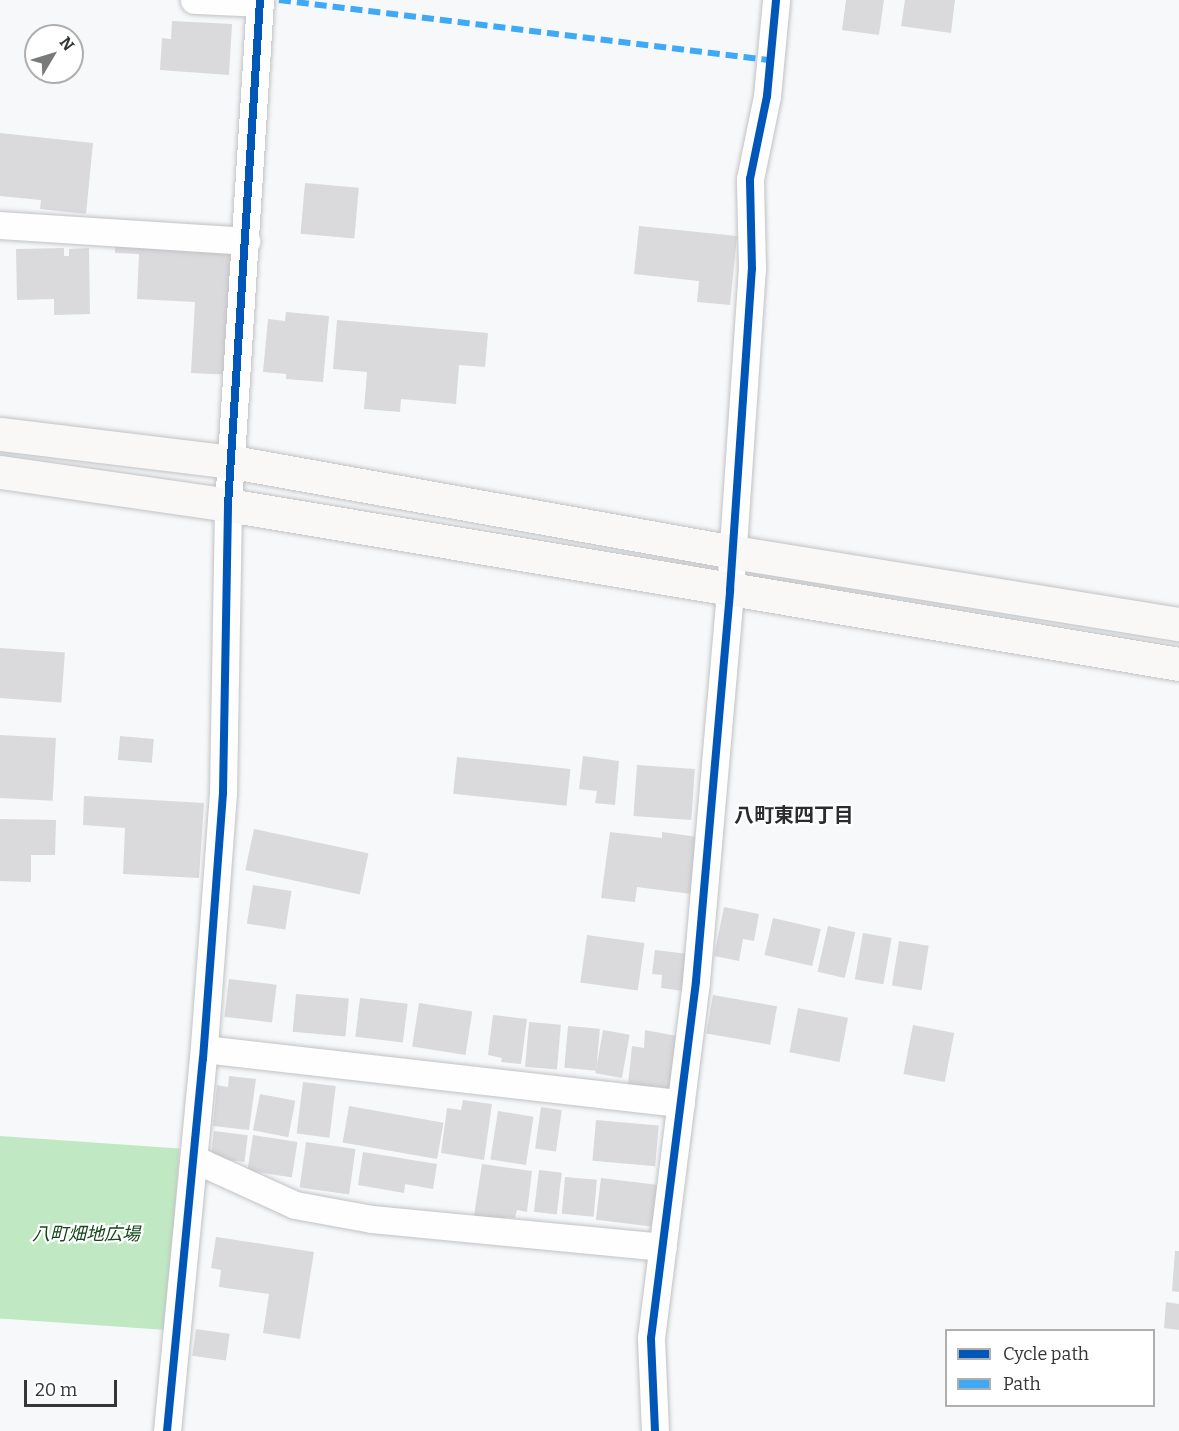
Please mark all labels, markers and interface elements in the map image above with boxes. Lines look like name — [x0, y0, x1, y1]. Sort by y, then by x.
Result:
north arrow — [24, 24, 84, 84]
text: N — [56, 33, 78, 55]
district label: 八町東四丁目 — [734, 803, 854, 827]
park label: 八町畑地広場 — [32, 1223, 140, 1245]
legend — [945, 1329, 1155, 1407]
text: Cycle path — [1003, 1343, 1089, 1365]
scale bar — [27, 1368, 120, 1406]
text: Path — [1003, 1373, 1041, 1395]
text: 20 m — [35, 1379, 77, 1401]

